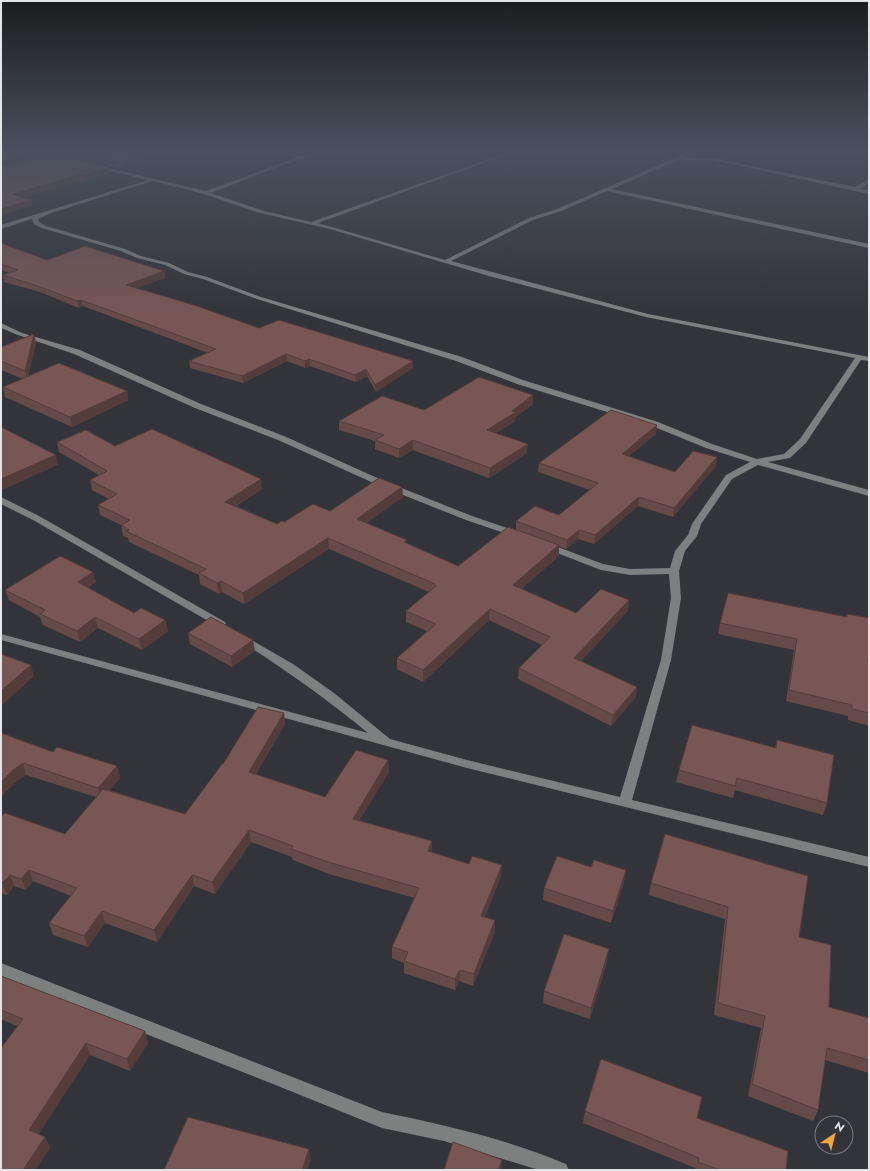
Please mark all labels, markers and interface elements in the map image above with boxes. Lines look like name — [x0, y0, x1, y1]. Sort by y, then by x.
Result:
north arrow — [814, 1115, 854, 1155]
text: N — [832, 1118, 848, 1136]

